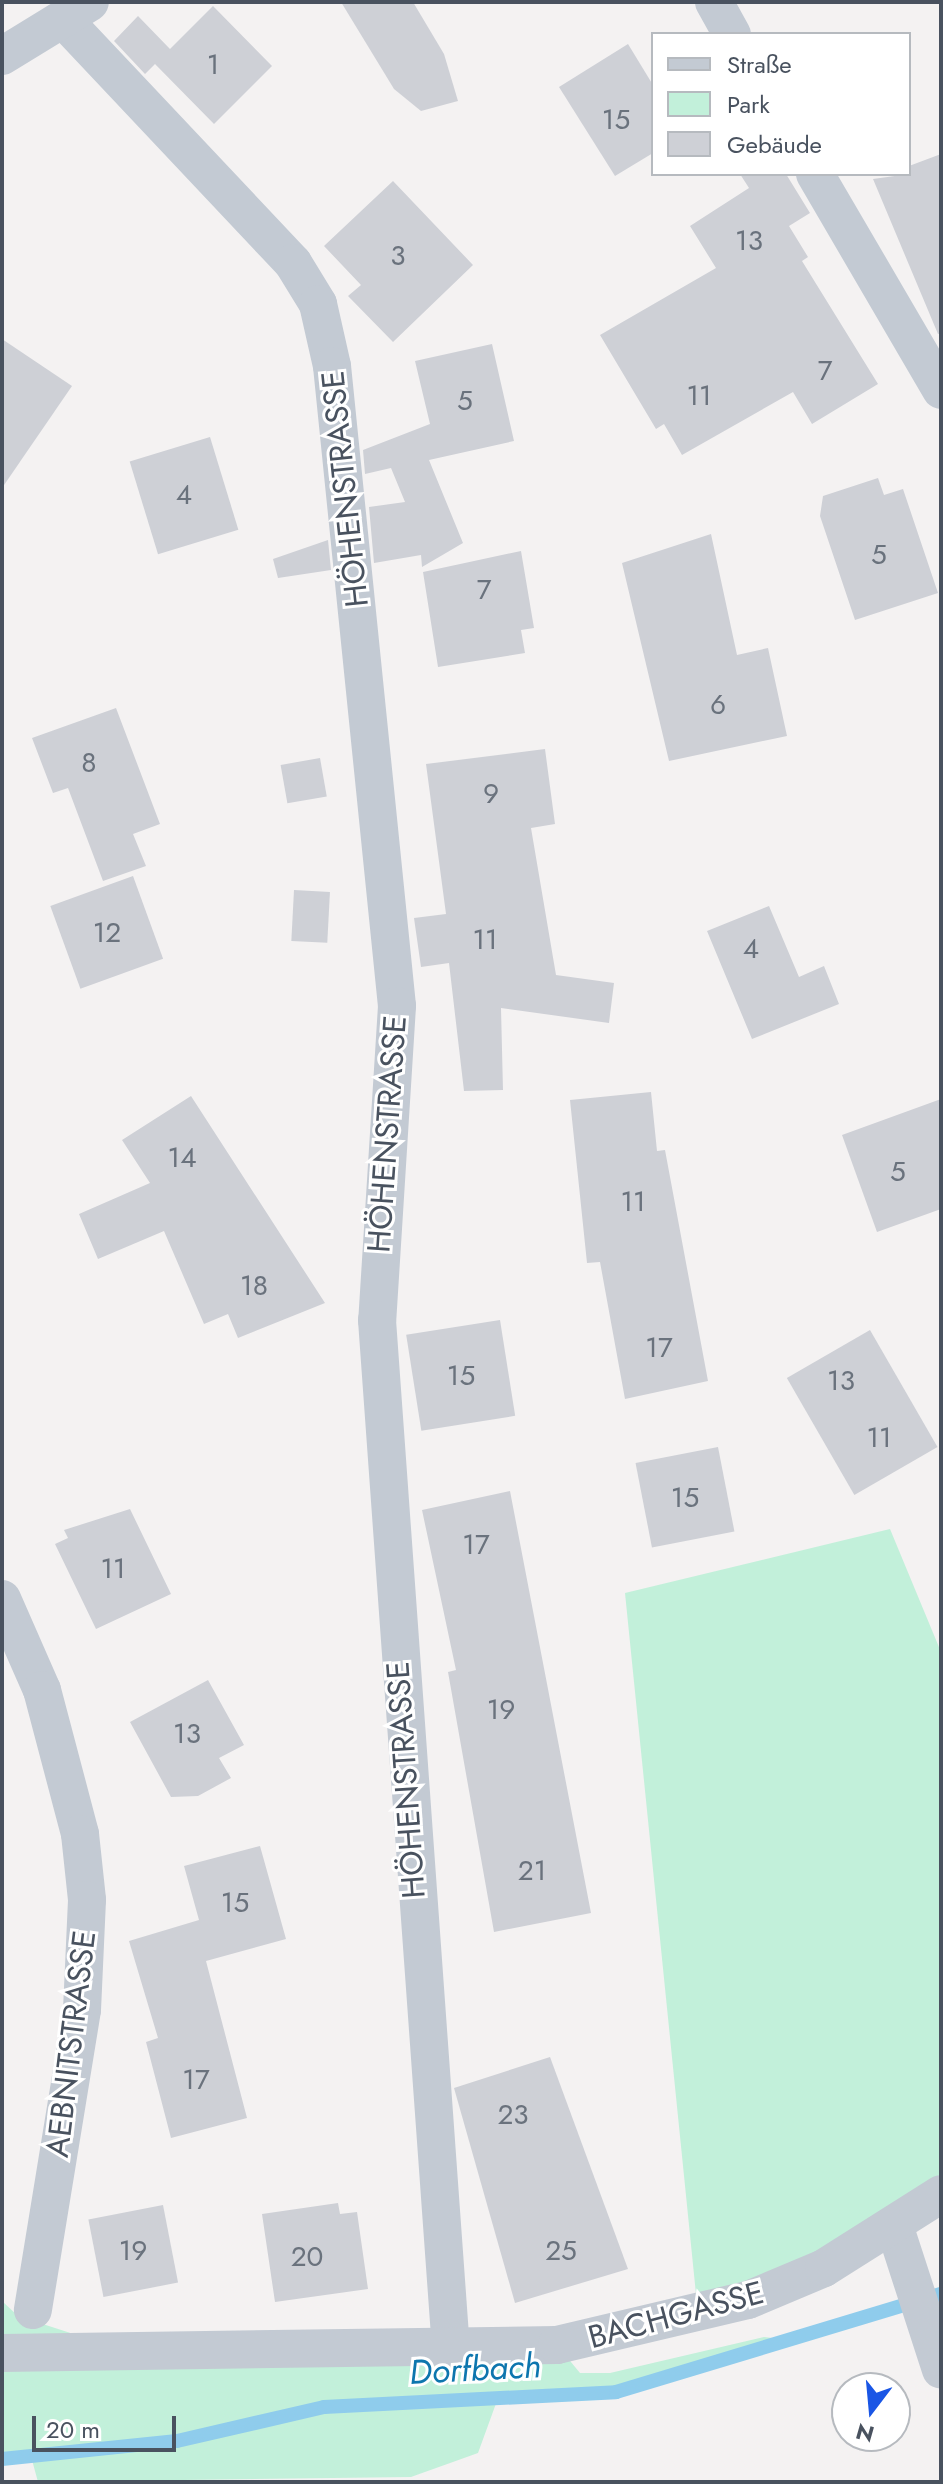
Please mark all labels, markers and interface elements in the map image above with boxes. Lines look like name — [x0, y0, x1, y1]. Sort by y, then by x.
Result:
legend — [651, 32, 911, 176]
text: Straße — [727, 47, 792, 82]
house number: 1 — [207, 48, 219, 82]
text: Park — [727, 87, 770, 122]
house number: 15 — [602, 103, 630, 137]
text: Gebäude — [727, 127, 822, 162]
house number: 13 — [735, 224, 763, 258]
house number: 3 — [390, 239, 406, 273]
house number: 7 — [818, 354, 832, 388]
street label: HÖHENSTRASSE — [313, 369, 377, 609]
house number: 11 — [686, 379, 712, 413]
house number: 5 — [457, 384, 473, 418]
house number: 4 — [176, 478, 192, 512]
house number: 5 — [871, 538, 887, 572]
house number: 7 — [477, 573, 491, 607]
house number: 6 — [710, 688, 726, 722]
house number: 8 — [81, 746, 97, 780]
house number: 9 — [483, 777, 499, 811]
house number: 12 — [93, 916, 121, 950]
house number: 11 — [472, 923, 498, 957]
house number: 4 — [743, 932, 759, 966]
street label: HÖHENSTRASSE — [360, 1014, 414, 1254]
house number: 14 — [168, 1141, 196, 1175]
house number: 5 — [890, 1155, 906, 1189]
house number: 11 — [620, 1185, 646, 1219]
house number: 18 — [240, 1269, 268, 1303]
house number: 17 — [645, 1331, 673, 1365]
house number: 15 — [447, 1359, 475, 1393]
house number: 13 — [827, 1364, 855, 1398]
house number: 11 — [866, 1421, 892, 1455]
house number: 15 — [671, 1481, 699, 1515]
house number: 17 — [462, 1528, 490, 1562]
house number: 11 — [100, 1552, 126, 1586]
street label: HÖHENSTRASSE — [379, 1660, 433, 1900]
house number: 19 — [487, 1693, 515, 1727]
house number: 13 — [173, 1717, 201, 1751]
house number: 21 — [518, 1854, 546, 1888]
house number: 15 — [221, 1886, 249, 1920]
street label: AEBNITSTRASSE — [38, 1928, 104, 2160]
house number: 17 — [182, 2063, 210, 2097]
house number: 23 — [497, 2098, 529, 2132]
house number: 19 — [119, 2234, 147, 2268]
house number: 25 — [545, 2234, 577, 2268]
house number: 20 — [291, 2240, 323, 2274]
street label: BACHGASSE — [584, 2273, 768, 2357]
water label: Dorfbach — [408, 2345, 542, 2393]
north arrow — [831, 2372, 911, 2452]
scale bar — [36, 2400, 180, 2450]
text: 20 m — [46, 2412, 100, 2447]
text: N — [852, 2415, 878, 2451]

